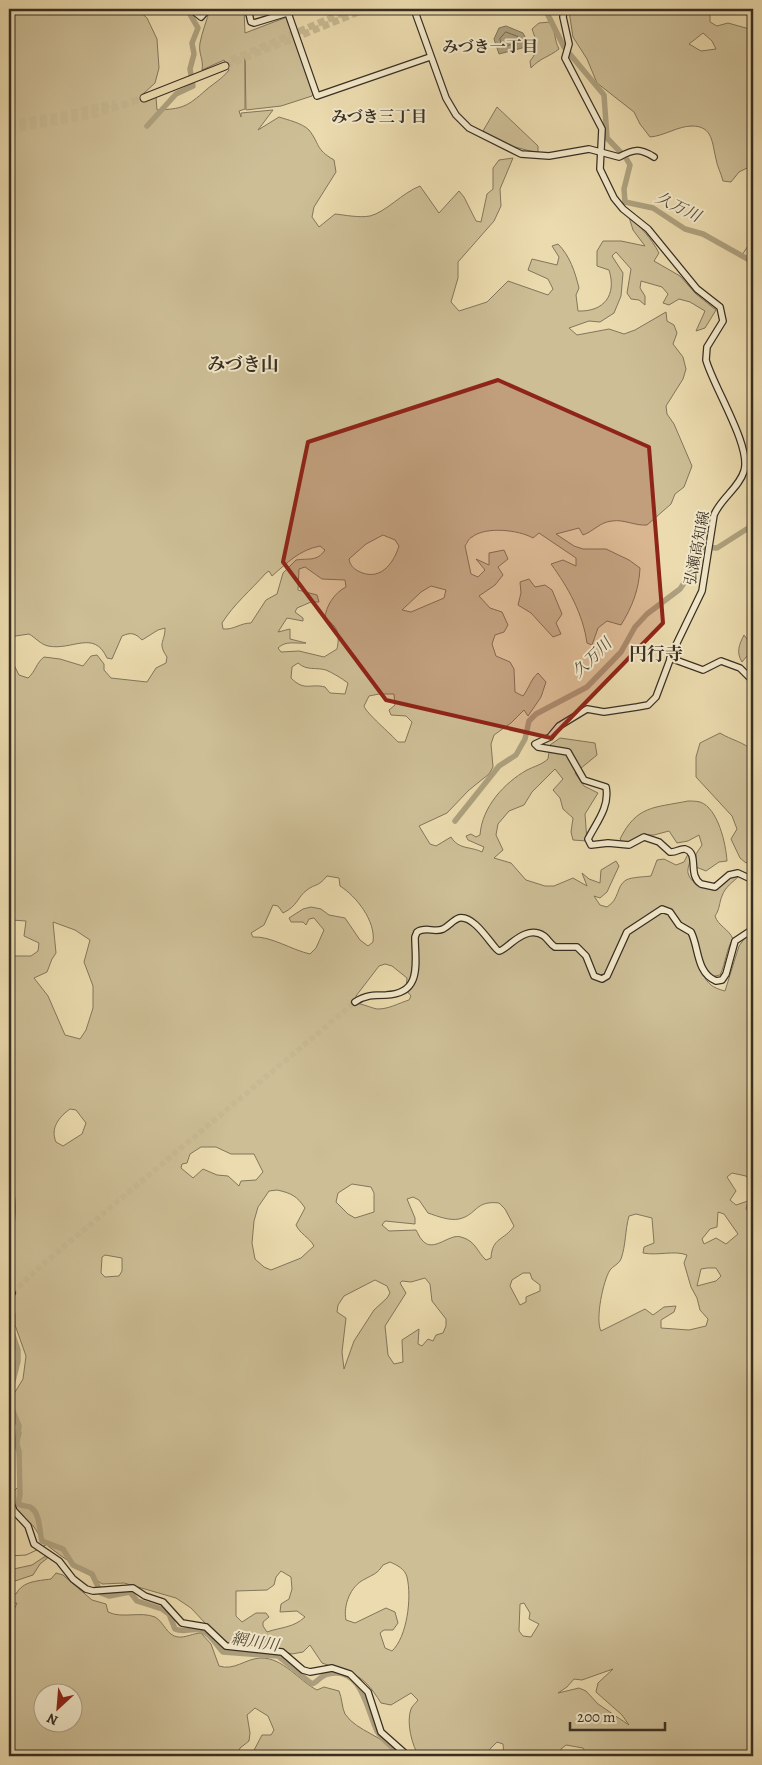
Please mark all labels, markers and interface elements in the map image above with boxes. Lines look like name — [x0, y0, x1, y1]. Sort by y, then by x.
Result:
district label: みづき一丁目 — [442, 36, 538, 58]
district label: みづき三丁目 — [331, 106, 427, 128]
water label: 久万川 — [652, 187, 706, 228]
district label: みづき山 — [207, 352, 279, 376]
street label: 弘瀬高知線 — [680, 509, 714, 587]
water label: 久万川 — [567, 632, 618, 683]
district label: 円行寺 — [629, 642, 683, 666]
water label: 網川川 — [230, 1627, 282, 1657]
north arrow — [32, 1682, 82, 1732]
scale bar — [570, 1700, 664, 1732]
text: 200 m — [577, 1707, 616, 1727]
text: N — [44, 1708, 61, 1730]

